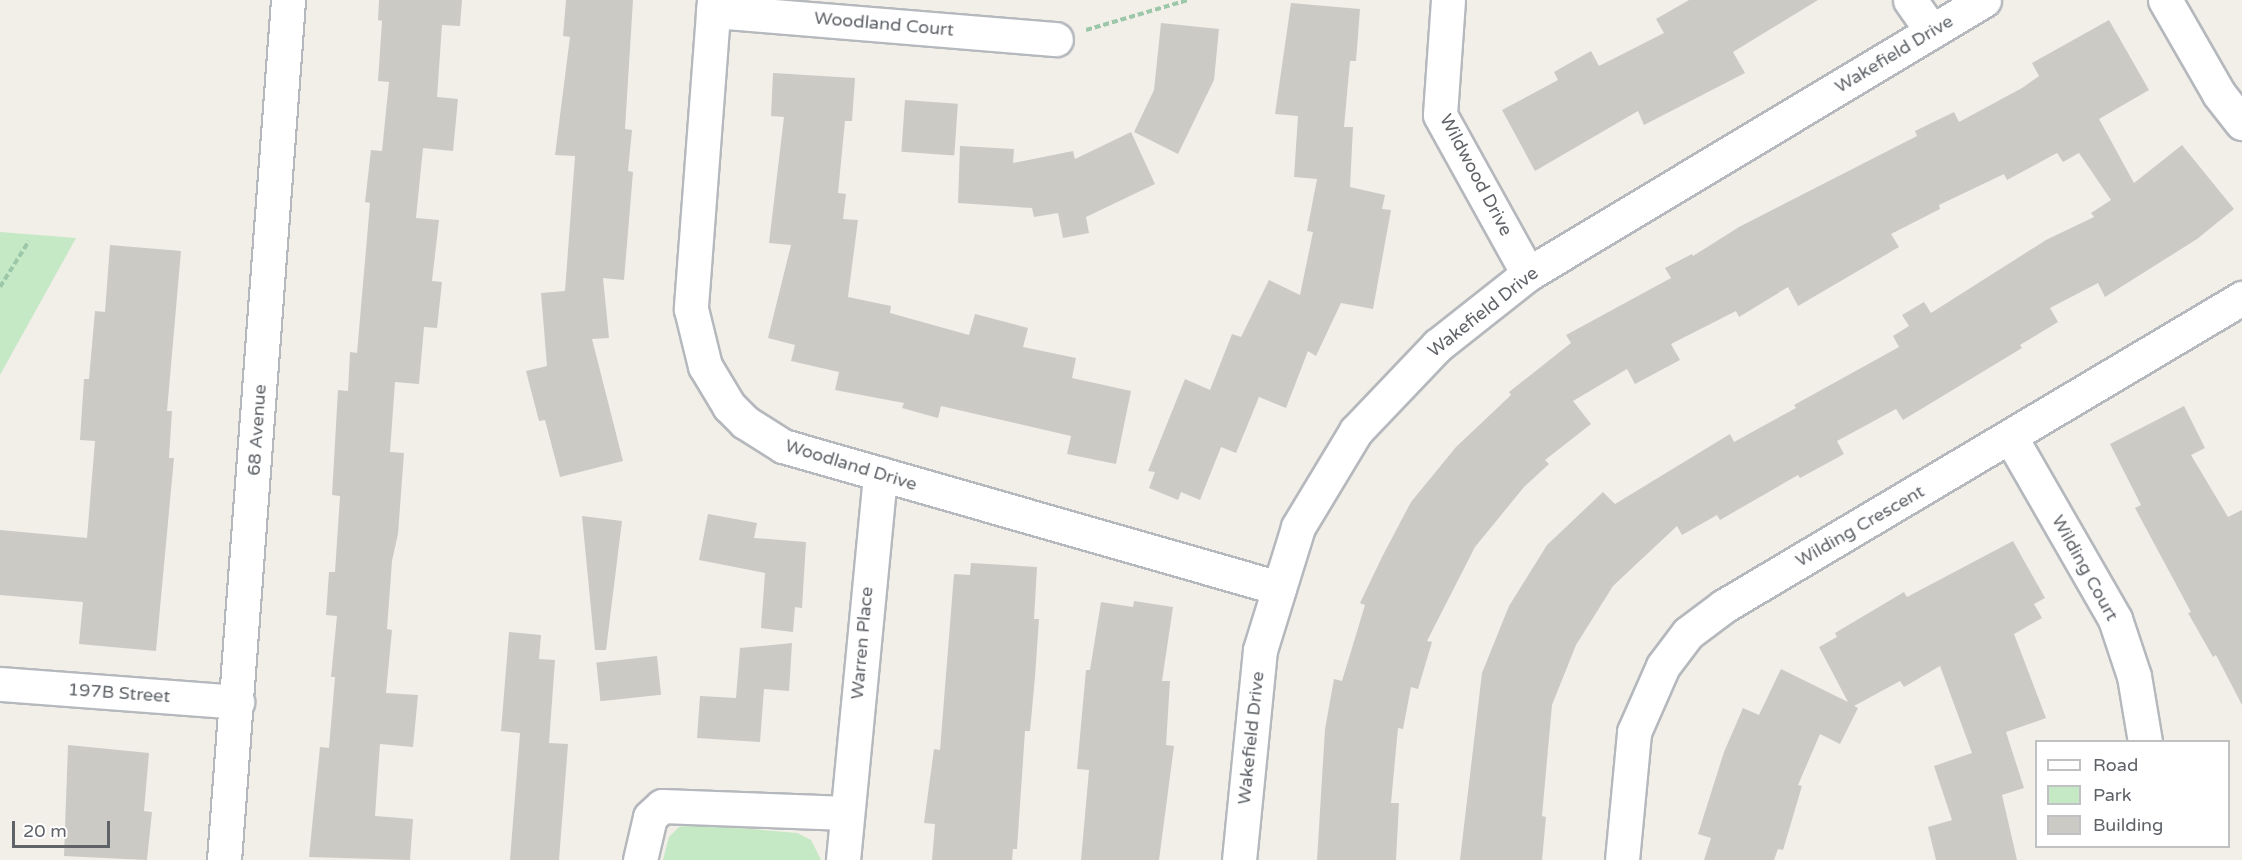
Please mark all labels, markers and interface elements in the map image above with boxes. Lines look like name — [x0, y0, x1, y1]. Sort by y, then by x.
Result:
street label: Woodland Court — [813, 7, 955, 41]
street label: Wakefield Drive — [1831, 10, 1957, 98]
street label: Wildwood Drive — [1435, 110, 1517, 240]
street label: Wakefield Drive — [1424, 262, 1542, 362]
street label: 68 Avenue — [243, 384, 271, 476]
street label: Woodland Drive — [783, 435, 919, 495]
street label: Wilding Crescent — [1792, 480, 1928, 572]
street label: Wilding Court — [2047, 511, 2123, 625]
street label: Warren Place — [846, 586, 878, 700]
street label: Wakefield Drive — [1233, 670, 1269, 806]
street label: 197B Street — [67, 679, 171, 707]
legend — [2035, 740, 2230, 848]
text: Road — [2093, 754, 2138, 776]
text: Park — [2093, 784, 2131, 806]
scale bar — [15, 809, 112, 847]
text: Building — [2093, 814, 2163, 836]
text: 20 m — [23, 820, 67, 842]

